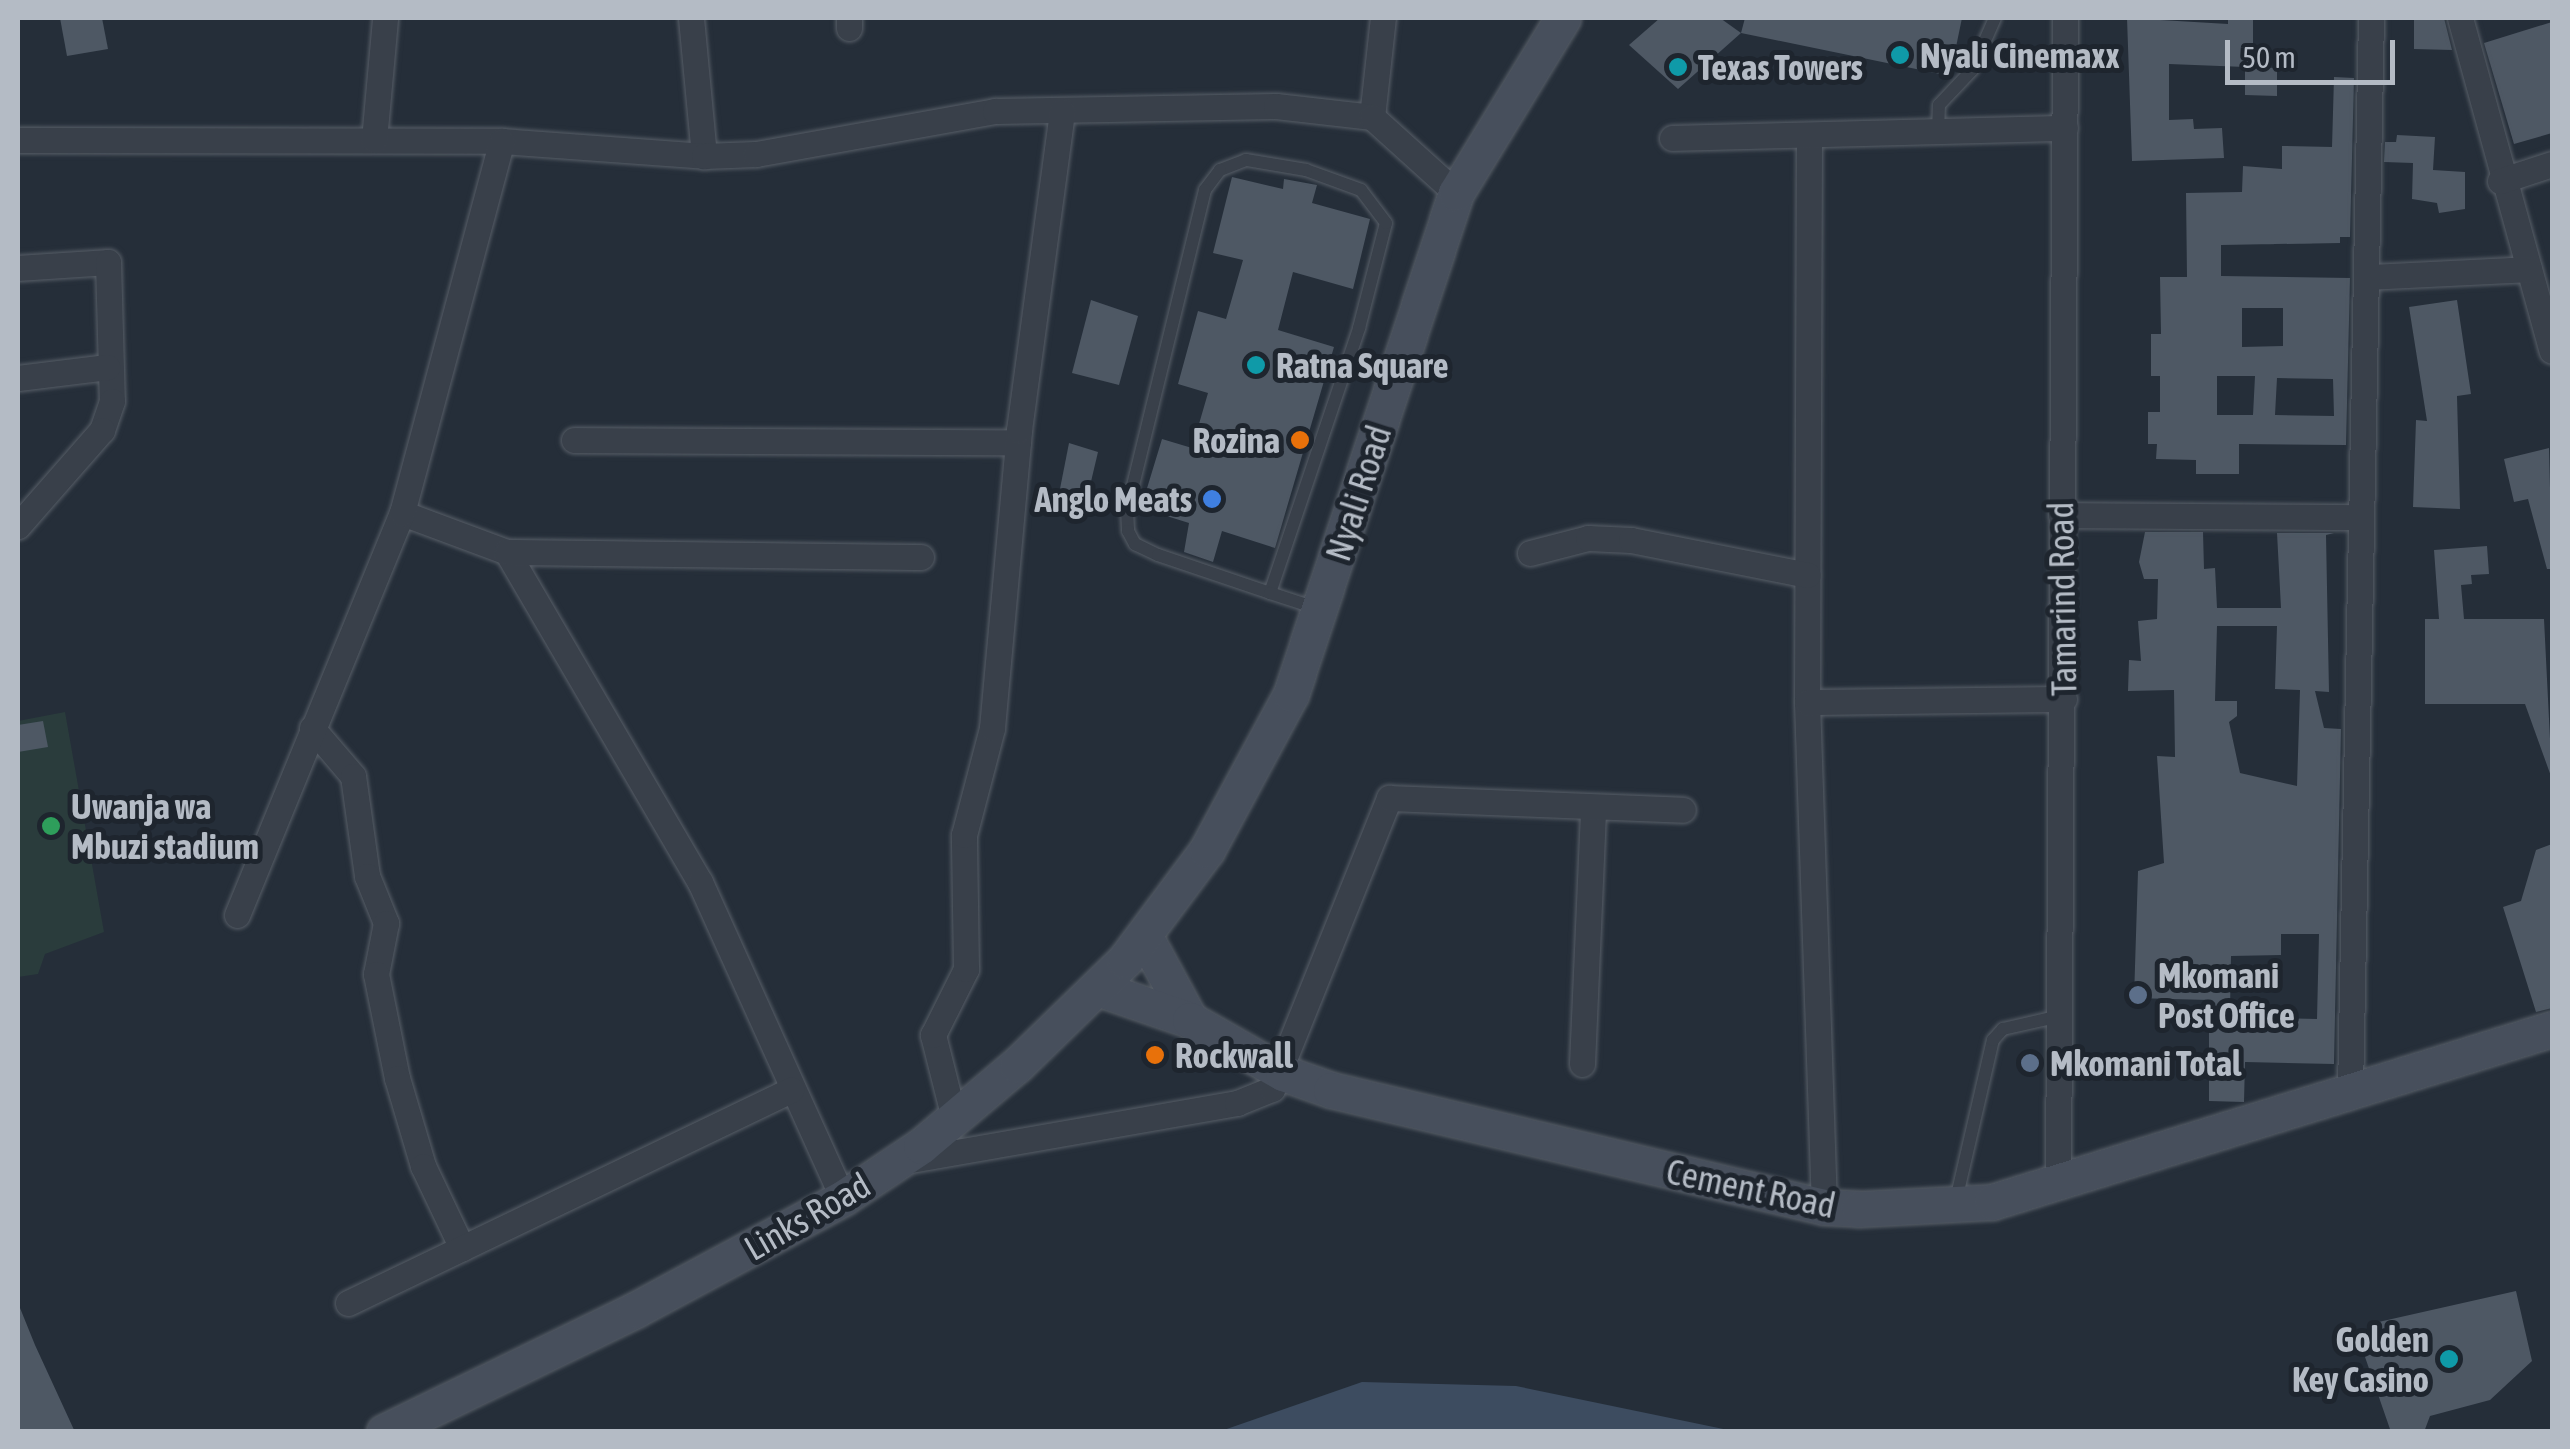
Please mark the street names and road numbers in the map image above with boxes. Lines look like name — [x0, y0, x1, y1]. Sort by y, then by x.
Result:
street label: Nyali Road — [1316, 420, 1400, 566]
street label: Tamarind Road — [2039, 502, 2085, 696]
street label: Cement Road — [1663, 1150, 1839, 1226]
street label: Links Road — [737, 1163, 877, 1269]

